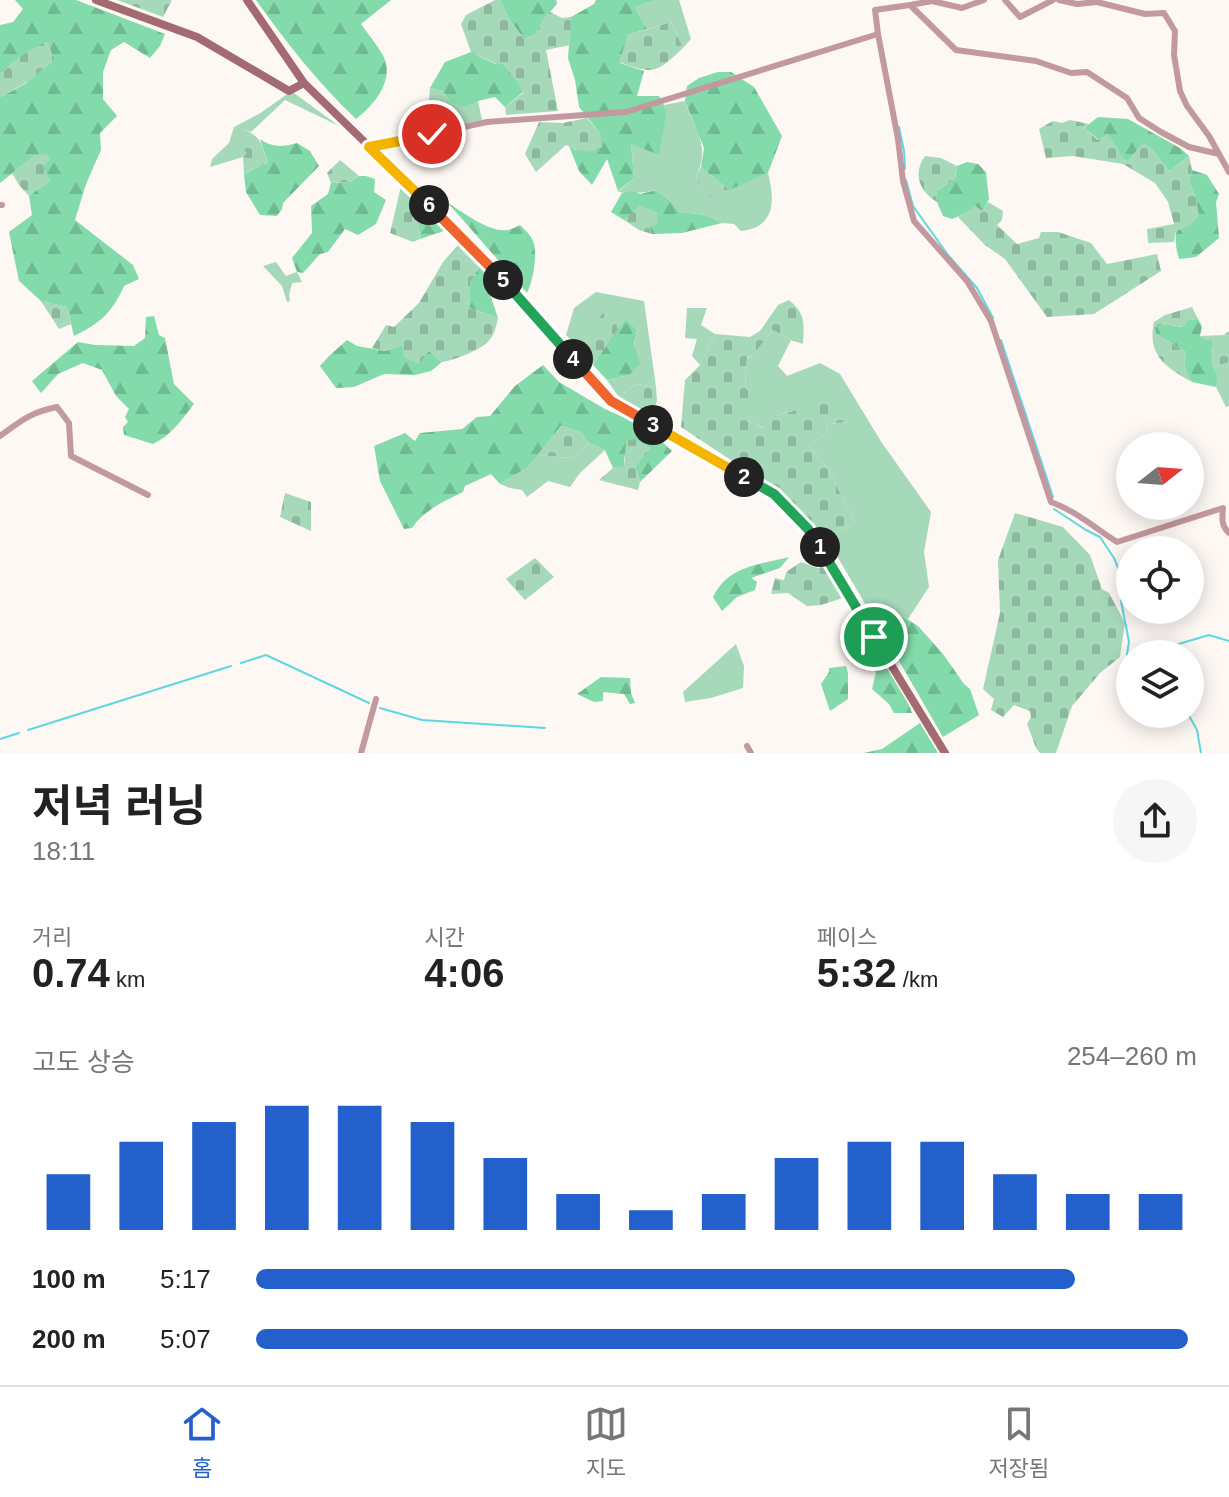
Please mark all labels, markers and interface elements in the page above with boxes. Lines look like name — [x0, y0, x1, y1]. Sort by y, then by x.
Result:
pin — [398, 100, 466, 168]
icon: check — [410, 112, 454, 156]
pin: 6 — [409, 185, 449, 225]
text: 6 — [423, 192, 435, 217]
pin: 5 — [483, 260, 523, 300]
text: 5 — [497, 267, 509, 292]
pin: 4 — [553, 339, 593, 379]
text: 4 — [567, 346, 579, 371]
pin: 3 — [633, 405, 673, 445]
text: 3 — [647, 412, 659, 437]
north arrow — [1116, 432, 1204, 520]
map controls — [1116, 432, 1204, 728]
pin: 2 — [724, 457, 764, 497]
text: 2 — [738, 464, 750, 489]
pin: 1 — [800, 527, 840, 567]
text: 1 — [814, 534, 826, 559]
button: locate — [1116, 536, 1204, 624]
pin — [840, 603, 908, 671]
icon: arrive — [852, 615, 896, 659]
button: layers — [1116, 640, 1204, 728]
button: share — [1113, 779, 1197, 863]
text: 저녁 러닝 — [32, 781, 206, 830]
text: 18:11 — [32, 836, 95, 866]
text: 거리 — [32, 925, 72, 950]
text: 시간 — [424, 925, 465, 950]
text: 페이스 — [817, 925, 877, 950]
text: 0.74 — [32, 951, 110, 995]
text: 4:06 — [424, 951, 504, 995]
text: 5:32 — [817, 951, 897, 995]
text: km — [110, 967, 145, 992]
text: /km — [897, 967, 938, 992]
text: 254–260 m — [1067, 1041, 1197, 1071]
text: 고도 상승 — [32, 1047, 135, 1077]
text: 100 m — [32, 1264, 106, 1294]
text: 5:17 — [160, 1264, 211, 1294]
text: 200 m — [32, 1324, 106, 1354]
text: 5:07 — [160, 1324, 211, 1354]
tab: 홈 — [180, 1402, 224, 1482]
tab: 지도 — [584, 1402, 628, 1482]
tab: 저장됨 — [988, 1402, 1049, 1482]

